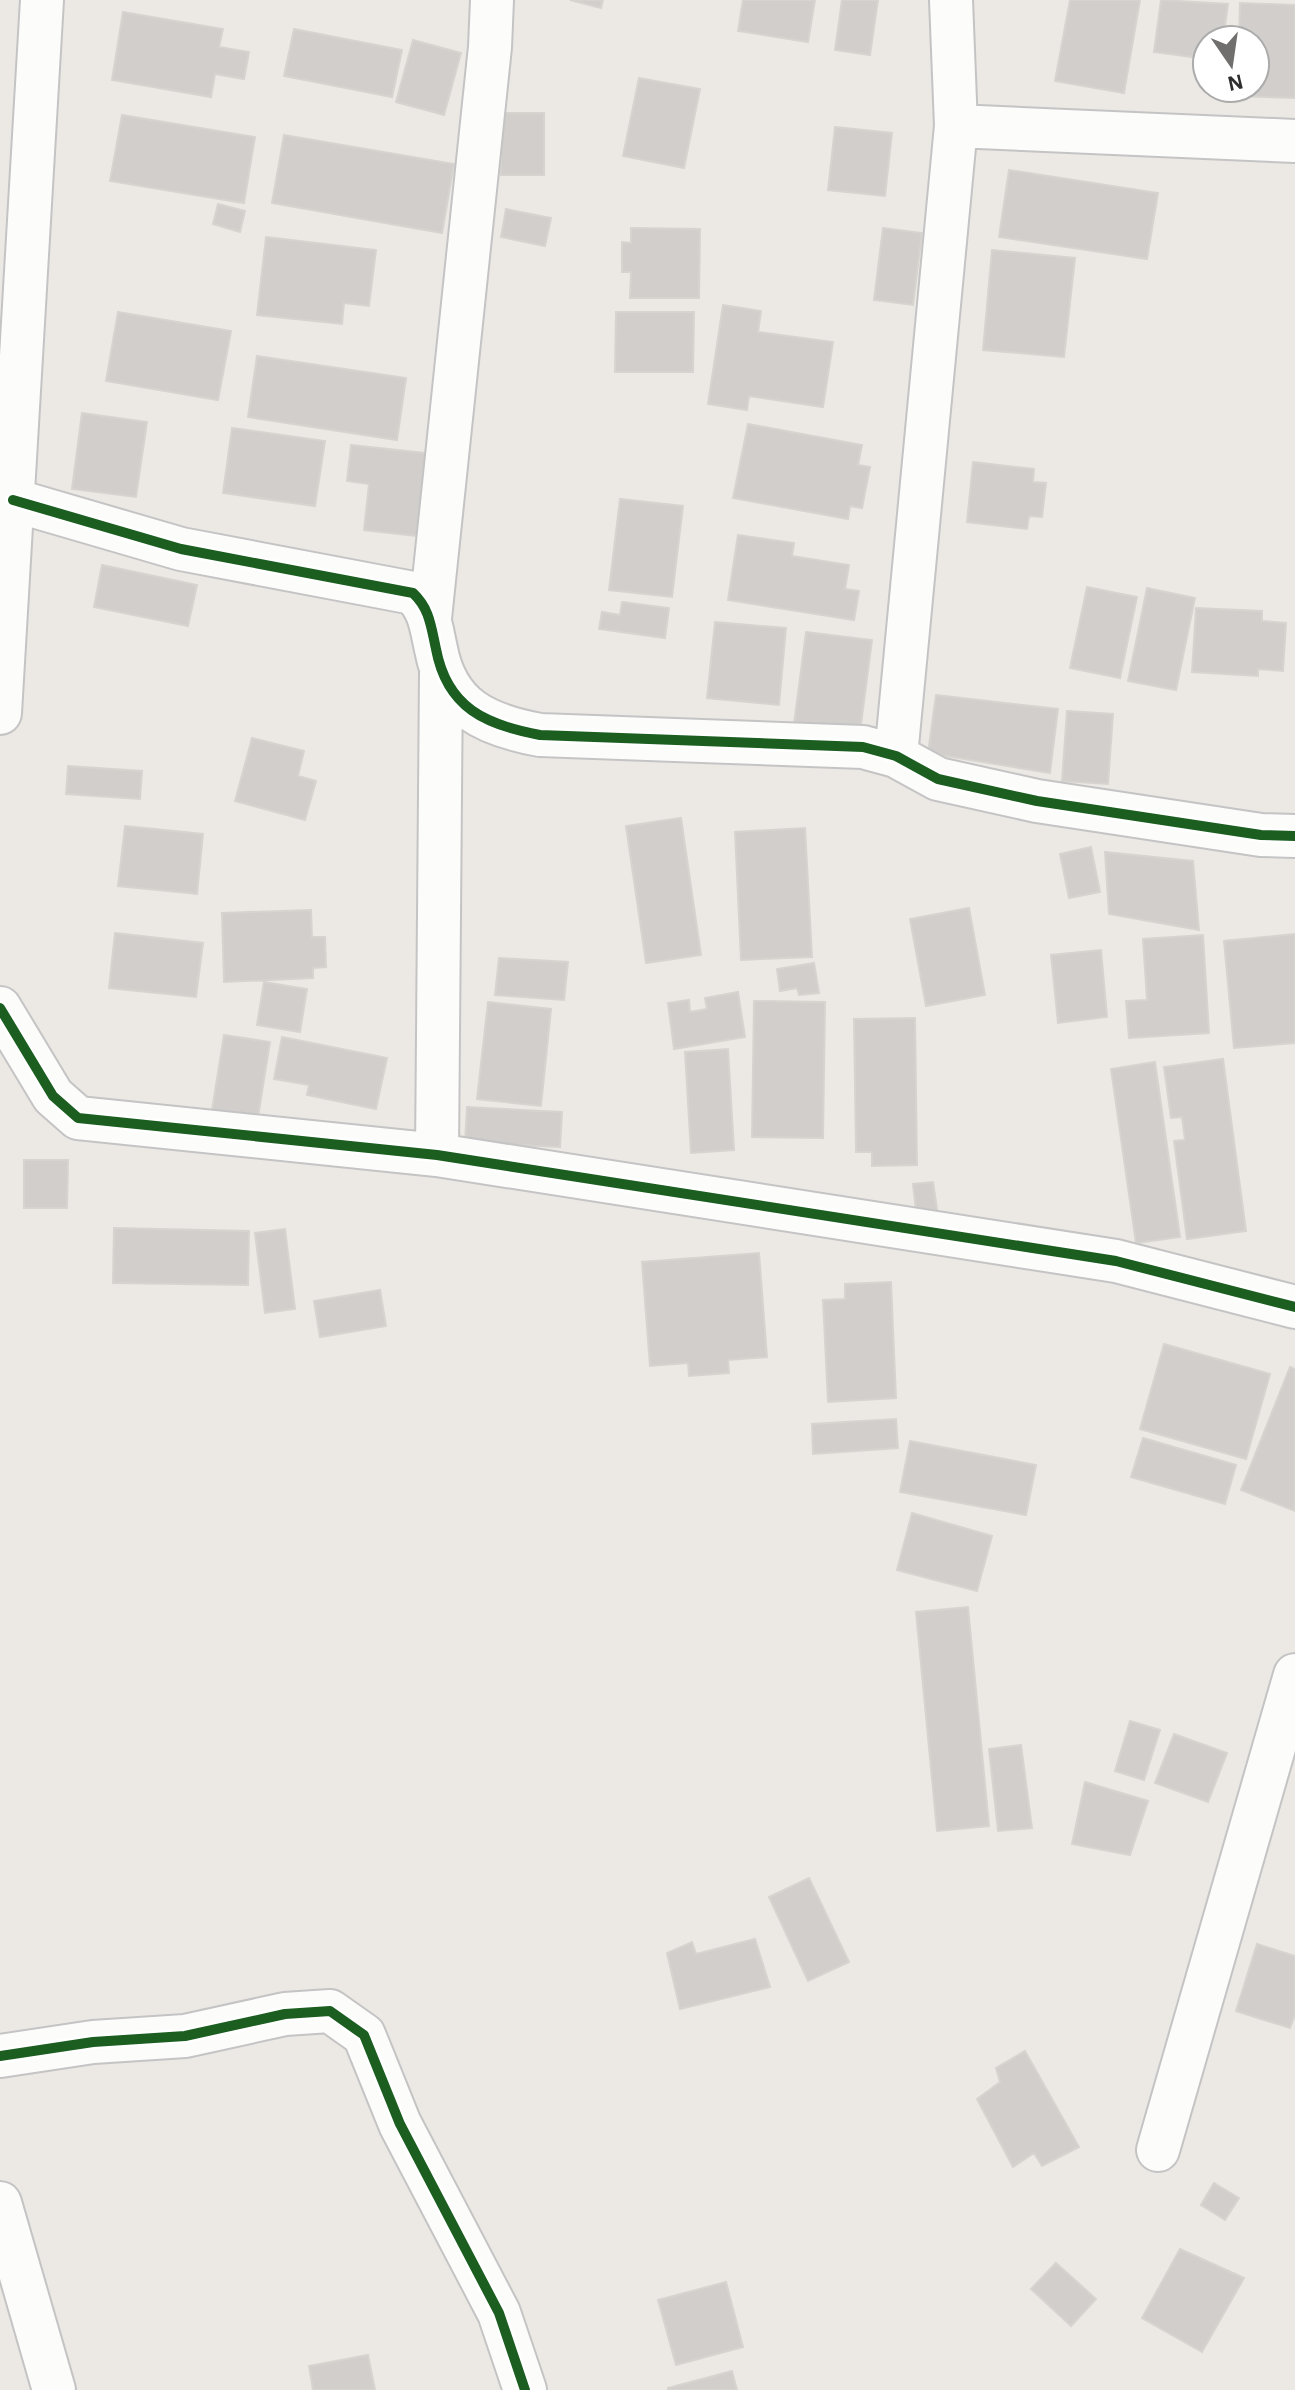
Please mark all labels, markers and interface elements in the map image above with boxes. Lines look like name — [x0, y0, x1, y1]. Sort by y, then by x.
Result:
north arrow — [1191, 24, 1271, 104]
text: N — [1225, 70, 1245, 95]

